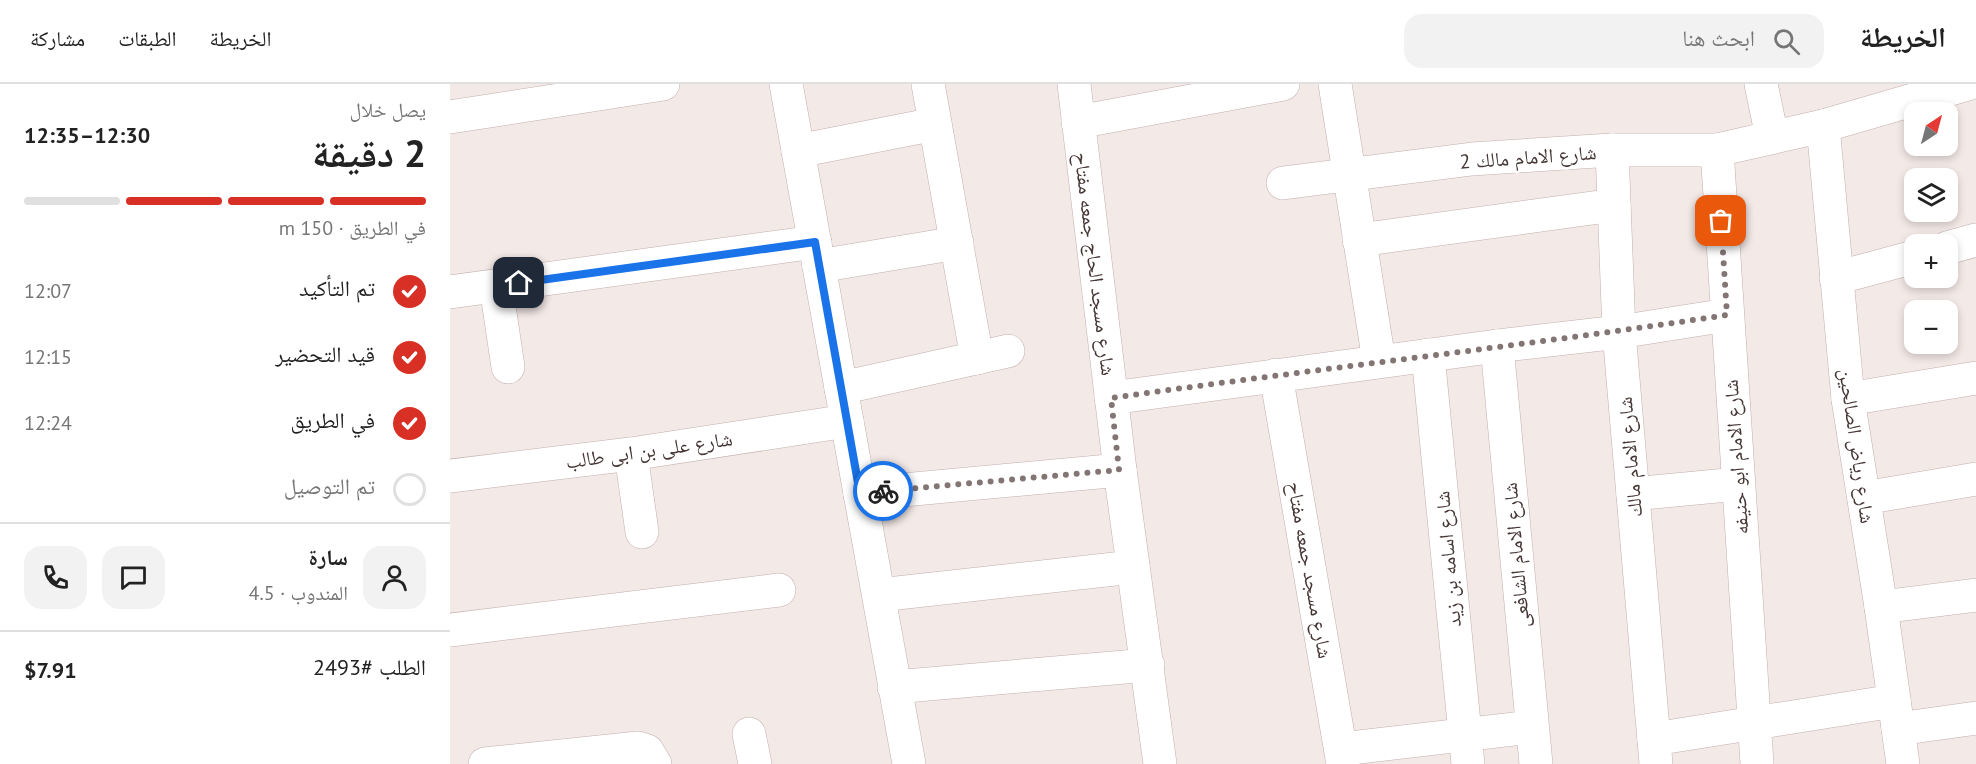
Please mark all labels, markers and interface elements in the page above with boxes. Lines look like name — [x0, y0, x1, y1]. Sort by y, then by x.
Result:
search box — [1404, 14, 1824, 68]
text: الخريطة — [1860, 18, 1946, 55]
text: ابحث هنا — [1682, 24, 1755, 52]
text: مشاركة — [30, 25, 85, 52]
text: الطبقات — [118, 25, 177, 52]
text: الخريطة — [210, 25, 271, 52]
icon: search — [1770, 25, 1803, 58]
text: يصل خلال — [350, 97, 426, 123]
north arrow — [1904, 102, 1958, 156]
map controls — [1904, 102, 1958, 354]
text: 12:30–12:35 — [24, 121, 150, 149]
text: 2 دقيقة — [312, 127, 426, 178]
street label: شارع الامام مالك 2 — [1459, 139, 1597, 176]
street label: شارع مسجد الحاج جمعه مفتاح — [1068, 151, 1122, 377]
button: layers — [1904, 168, 1958, 222]
pin — [1695, 195, 1746, 246]
icon: bag — [1704, 204, 1737, 237]
text: في الطريق · 150 m — [279, 215, 426, 241]
button: + — [1904, 234, 1958, 288]
pin — [493, 257, 544, 308]
icon: home — [502, 266, 535, 299]
text: تم التأكيد — [299, 274, 375, 302]
icon: check — [393, 275, 426, 308]
text: 12:07 — [24, 278, 72, 304]
button: − — [1904, 300, 1958, 354]
text: قيد التحضير — [275, 340, 375, 368]
icon: check — [393, 341, 426, 374]
text: 12:15 — [24, 344, 72, 370]
street label: شارع رياض الصالحين — [1833, 367, 1881, 525]
street label: شارع الامام ابو حنيفه — [1718, 379, 1755, 535]
street label: شارع الامام مالك — [1612, 396, 1649, 518]
text: في الطريق — [290, 406, 375, 434]
icon: check — [393, 407, 426, 440]
text: 12:24 — [24, 410, 72, 436]
street label: شارع على بن ابى طالب — [564, 425, 734, 475]
courier — [853, 461, 913, 521]
text: تم التوصيل — [284, 472, 375, 500]
icon: bike — [867, 475, 900, 508]
street label: شارع مسجد جمعه مفتاح — [1282, 479, 1338, 661]
street label: شارع الامام الشافعى — [1497, 481, 1536, 629]
street label: شارع اسامه بن زيد — [1429, 490, 1467, 628]
text: سارة — [309, 543, 348, 571]
button: phone — [24, 546, 87, 609]
button: chat — [102, 546, 165, 609]
button: person — [363, 546, 426, 609]
text: المندوب · 4.5 — [249, 580, 348, 606]
text: الطلب #2493 — [313, 653, 426, 681]
text: $7.91 — [24, 656, 77, 684]

